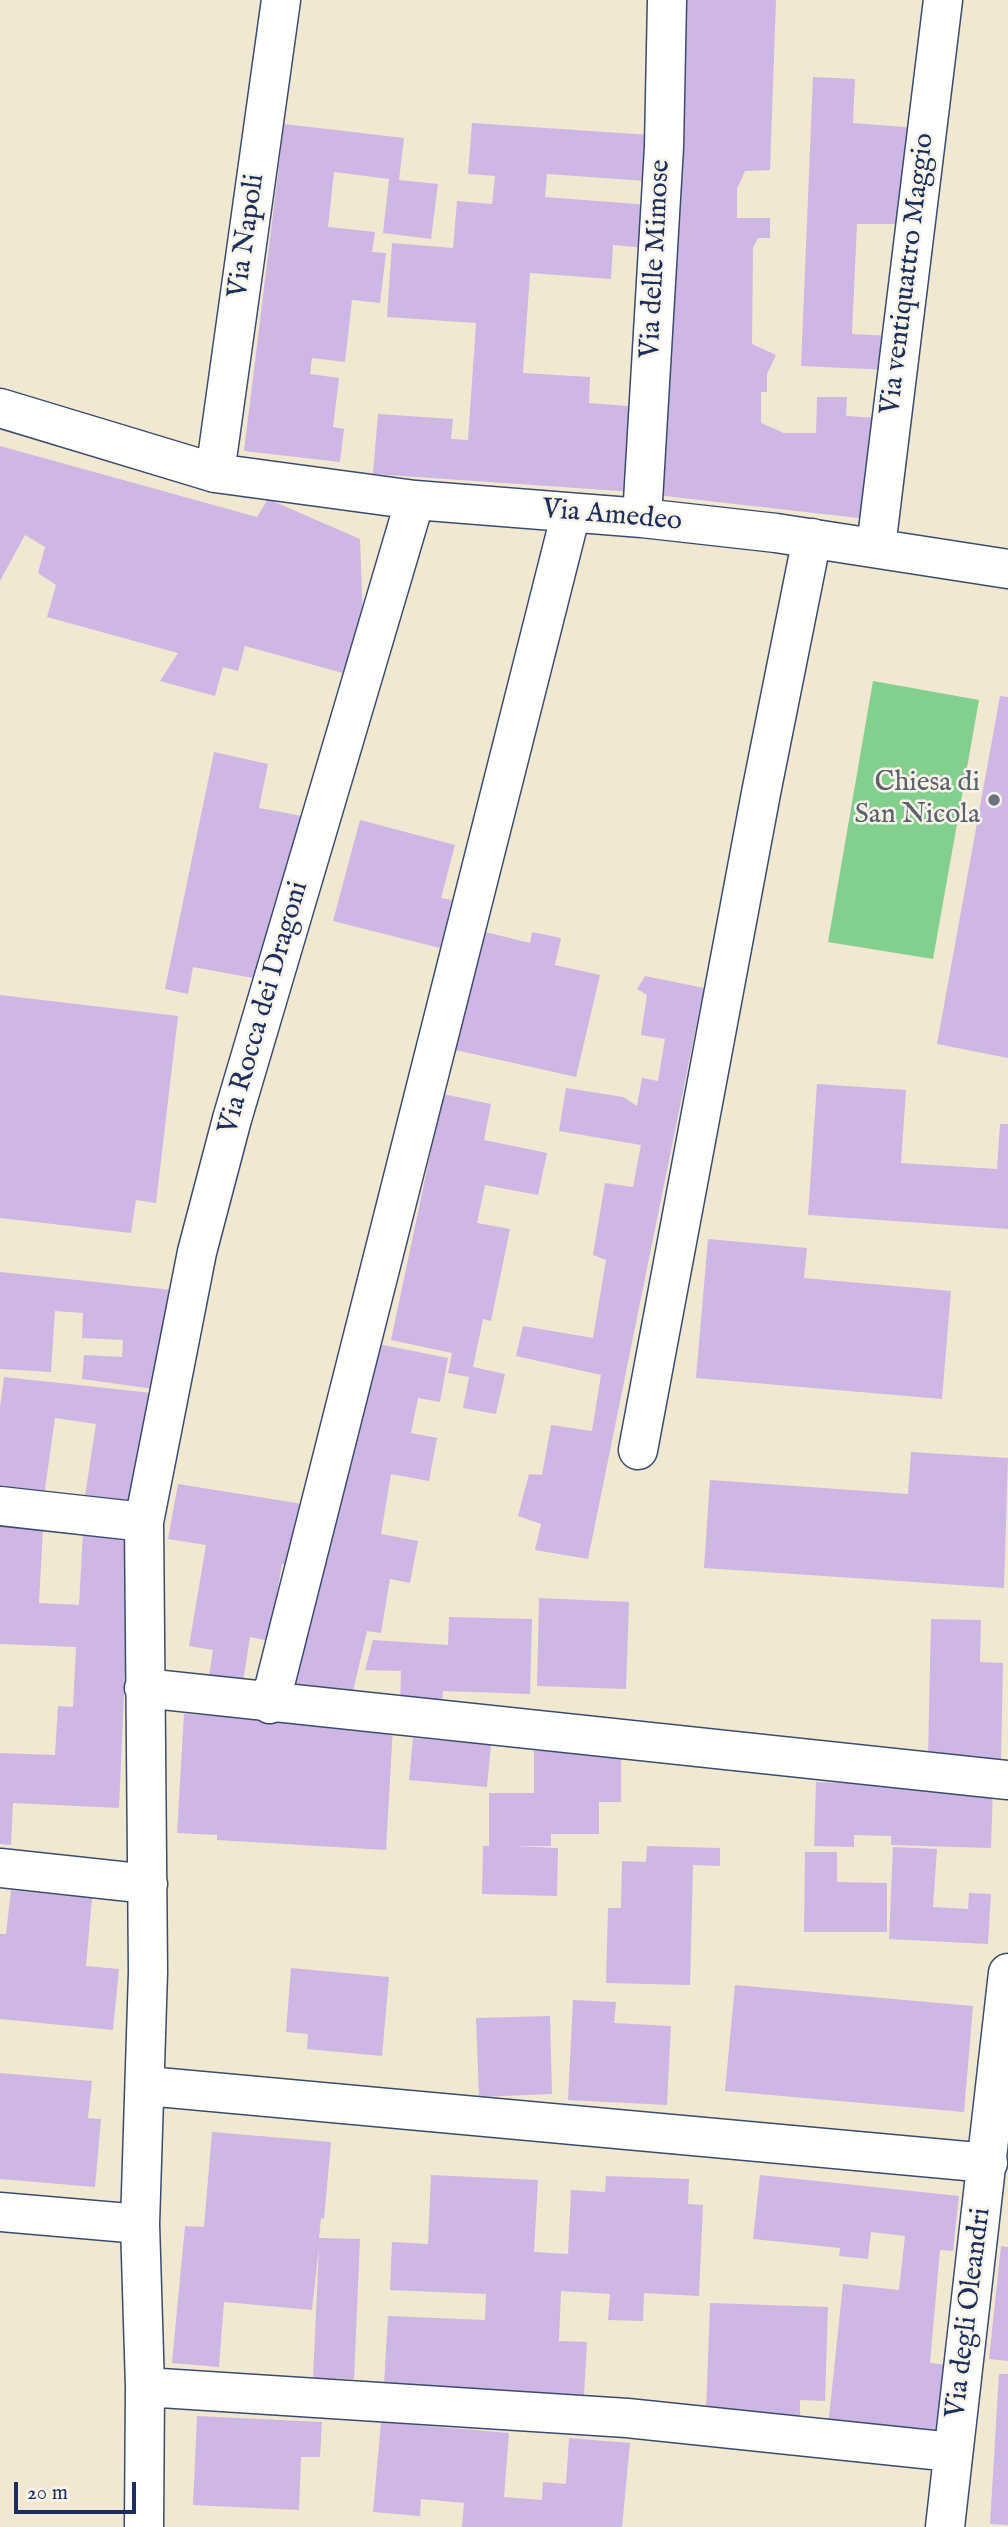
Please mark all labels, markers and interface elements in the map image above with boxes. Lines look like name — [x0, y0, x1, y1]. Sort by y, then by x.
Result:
street label: Via ventiquattro Maggio — [875, 131, 943, 417]
street label: Via delle Mimose — [635, 159, 679, 359]
street label: Via Napoli — [223, 172, 273, 300]
street label: Via Amedeo — [541, 494, 683, 540]
place label: Chiesa di San Nicola — [854, 767, 980, 833]
marker: Chiesa di San Nicola — [986, 792, 1002, 808]
street label: Via Rocca dei Dragoni — [213, 878, 317, 1138]
street label: Via degli Oleandri — [940, 2206, 1000, 2420]
scale bar — [18, 2468, 140, 2512]
text: 20 m — [27, 2480, 68, 2507]

